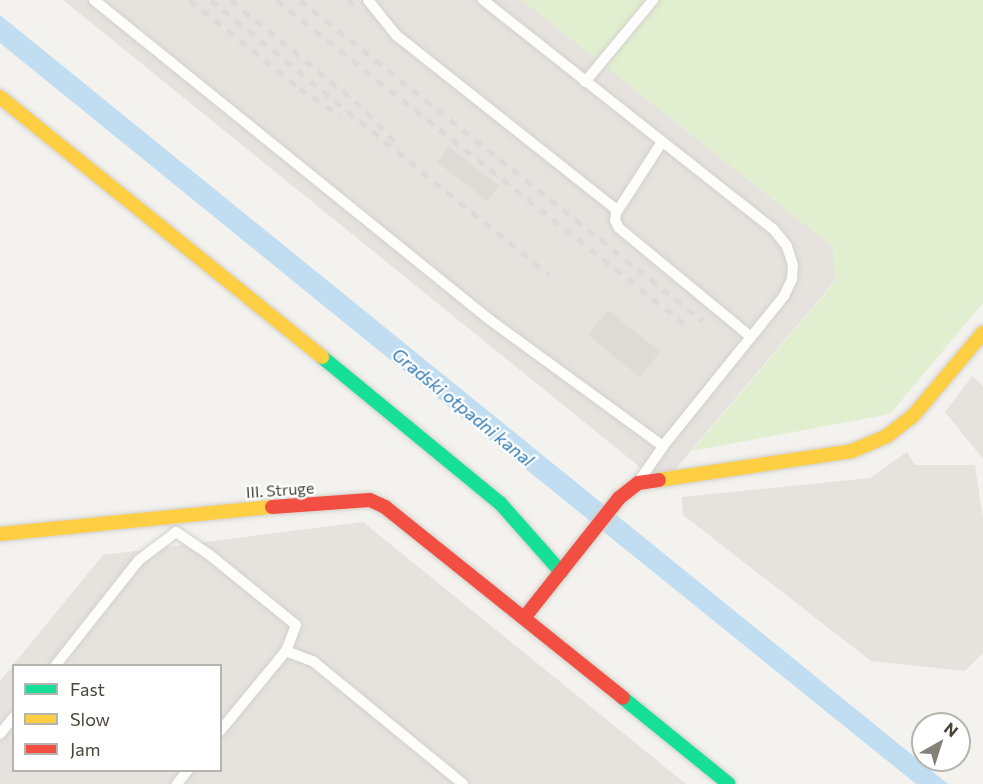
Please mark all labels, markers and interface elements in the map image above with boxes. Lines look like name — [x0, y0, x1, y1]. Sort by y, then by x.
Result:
water label: Gradski otpadni kanal — [388, 343, 538, 471]
street label: III. Struge — [245, 478, 315, 502]
legend — [12, 664, 222, 772]
text: Fast — [70, 678, 105, 700]
text: Slow — [70, 708, 110, 730]
north arrow — [911, 712, 971, 772]
text: N — [941, 718, 962, 740]
text: Jam — [70, 738, 100, 760]

